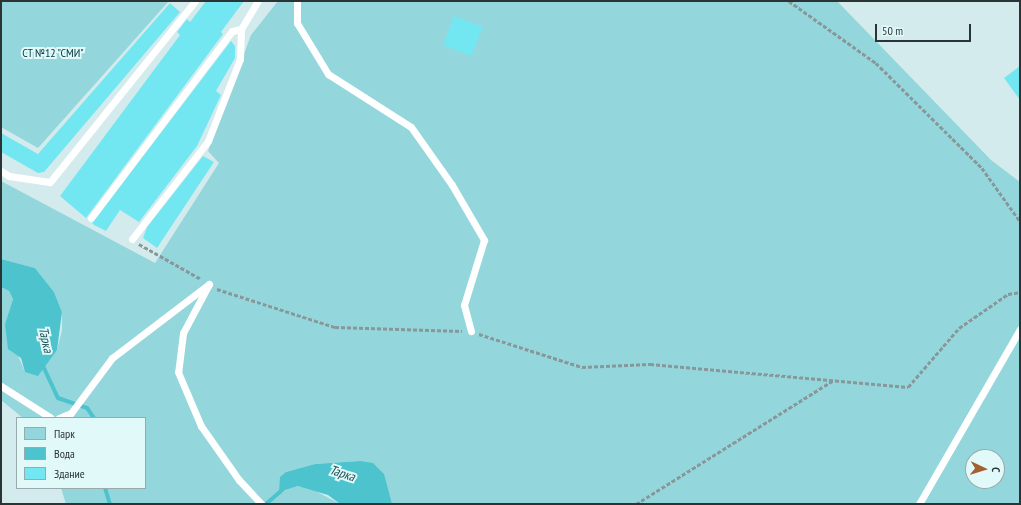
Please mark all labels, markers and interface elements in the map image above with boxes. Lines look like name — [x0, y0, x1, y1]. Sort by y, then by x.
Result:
scale bar — [877, 16, 973, 42]
text: 50 m — [882, 23, 903, 38]
park label: СТ №12 "СМИ" — [22, 46, 84, 60]
water label: Тарка — [35, 326, 55, 354]
legend — [16, 417, 146, 489]
text: Парк — [54, 426, 75, 441]
text: Вода — [54, 446, 75, 461]
north arrow — [965, 449, 1005, 489]
water label: Тарка — [327, 463, 357, 485]
text: Здание — [54, 466, 85, 481]
text: С — [989, 467, 1003, 473]

